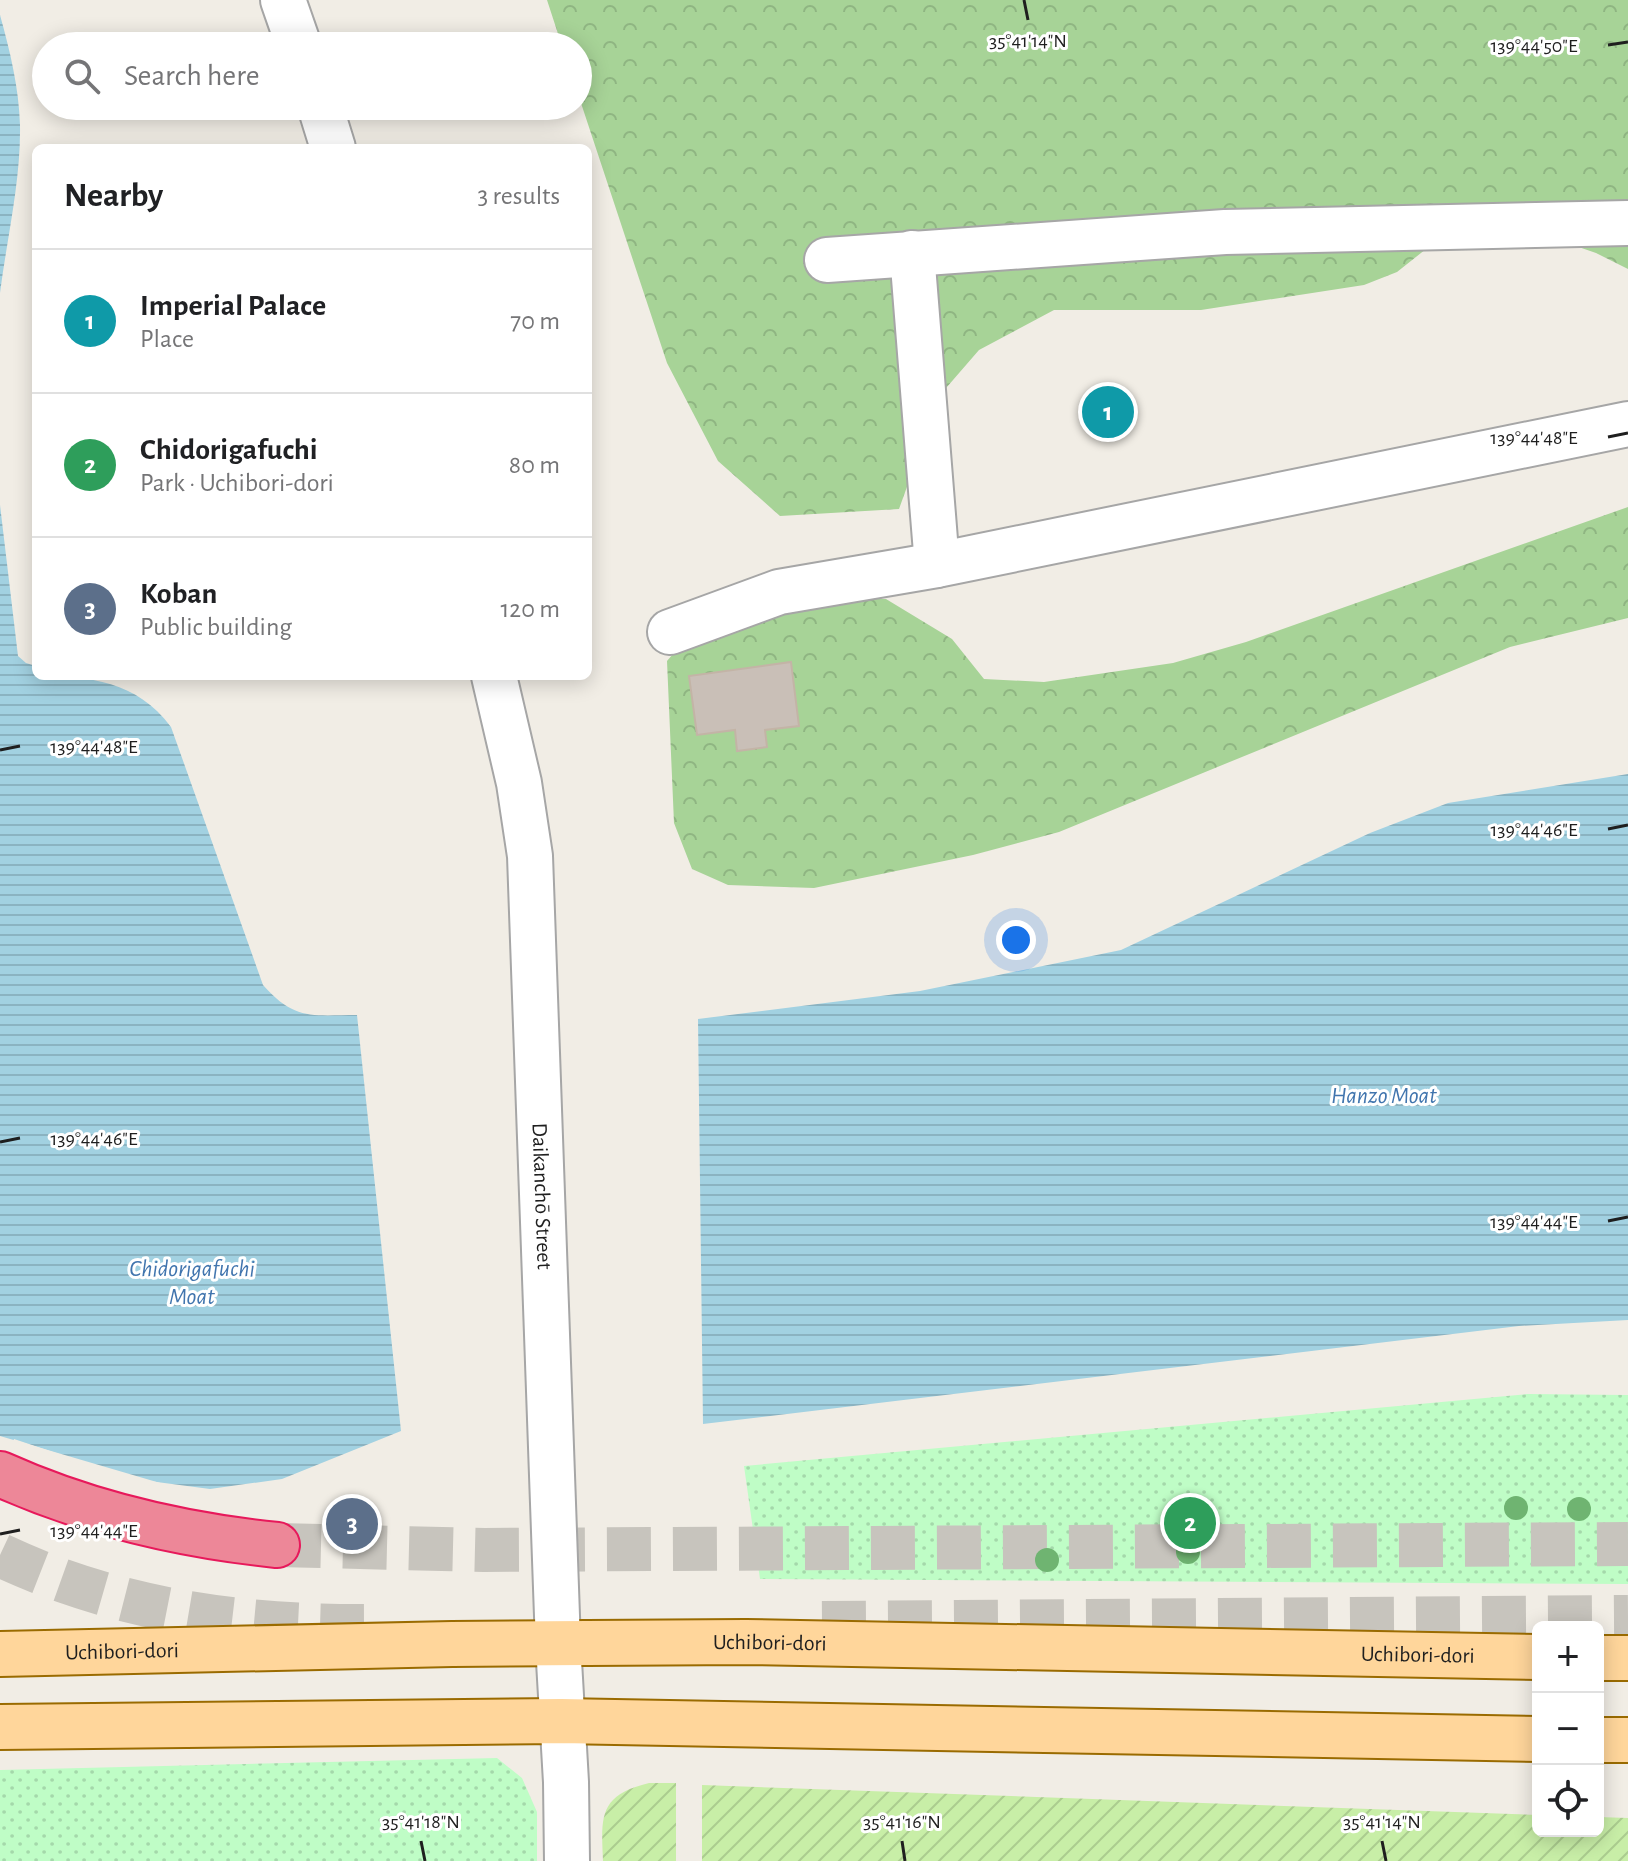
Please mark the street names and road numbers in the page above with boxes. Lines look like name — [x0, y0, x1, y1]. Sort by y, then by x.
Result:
street label: Daikanchō Street — [528, 1122, 556, 1270]
street label: Uchibori-dori — [713, 1631, 827, 1655]
street label: Uchibori-dori — [65, 1639, 179, 1664]
street label: Uchibori-dori — [1361, 1643, 1475, 1667]

